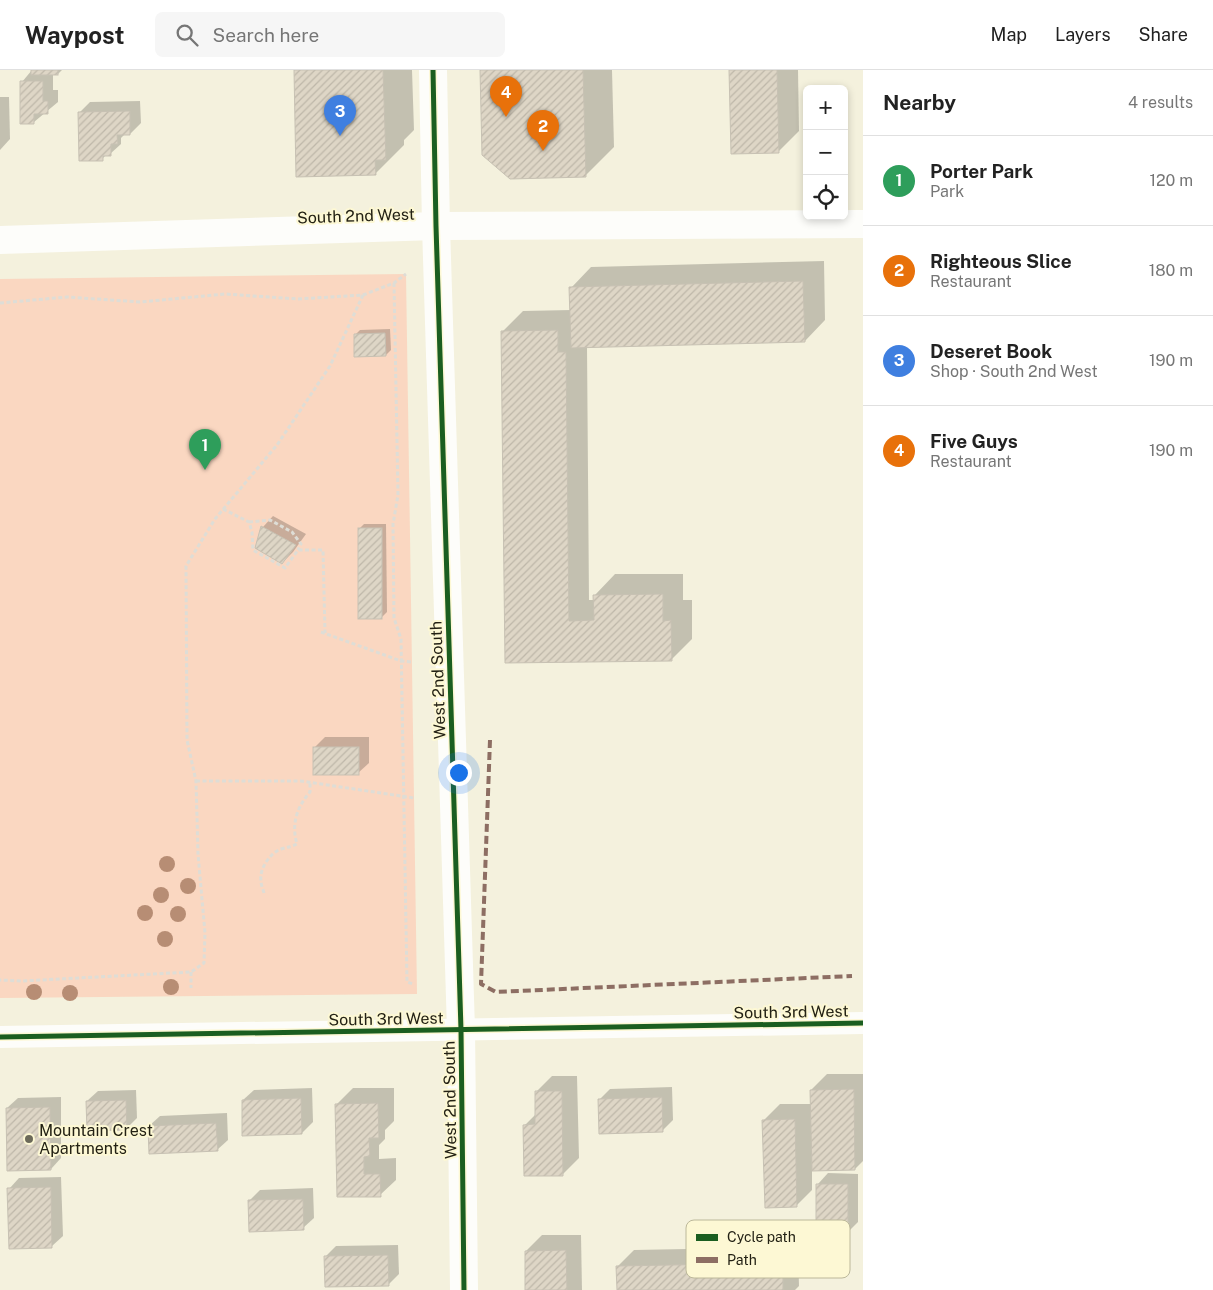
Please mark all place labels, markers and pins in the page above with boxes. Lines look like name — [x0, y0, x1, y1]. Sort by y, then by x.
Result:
pin: 4 — [490, 76, 522, 117]
pin: 3 — [324, 95, 356, 136]
pin: 2 — [527, 110, 559, 151]
pin: 1 — [189, 429, 221, 470]
place label: Mountain Crest Apartments — [39, 1121, 153, 1158]
marker: Mountain Crest Apartments — [23, 1133, 35, 1145]

